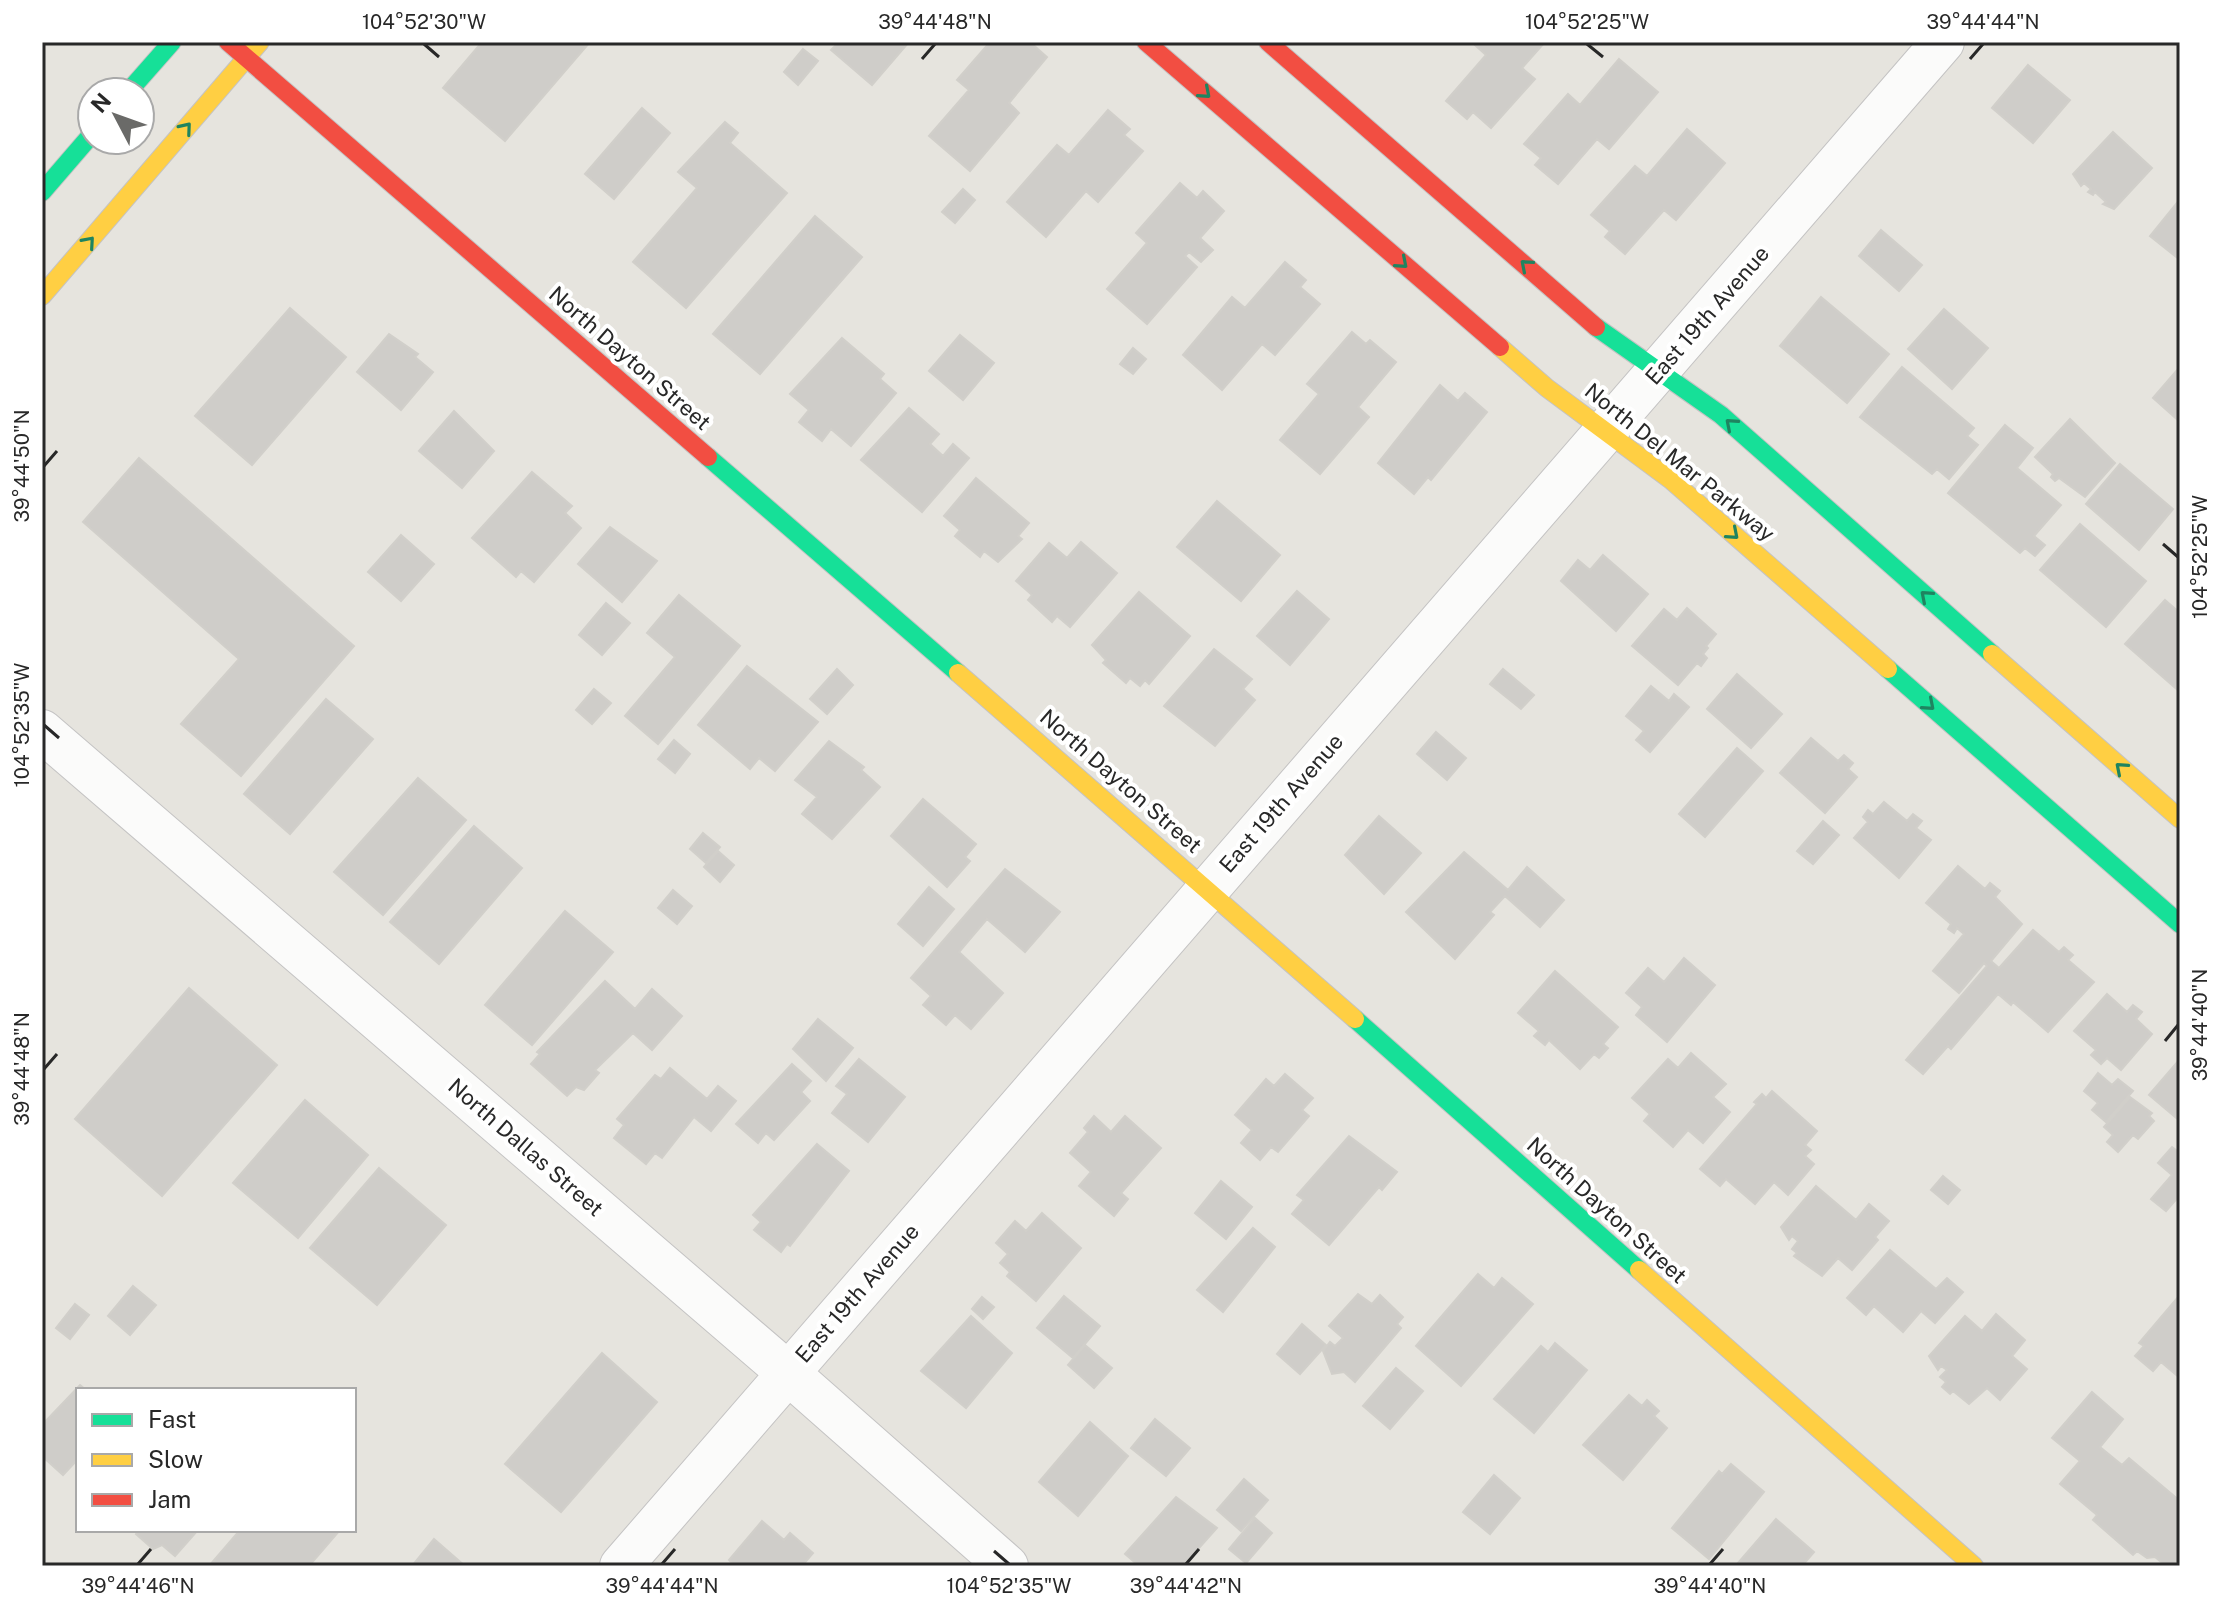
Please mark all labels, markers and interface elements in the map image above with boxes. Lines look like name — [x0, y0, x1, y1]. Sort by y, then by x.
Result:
text: 104°52'30"W — [362, 10, 486, 34]
text: 39°44'48"N — [878, 10, 992, 34]
text: 104°52'25"W — [1525, 10, 1649, 34]
text: 39°44'44"N — [1926, 10, 2040, 34]
north arrow — [76, 76, 156, 156]
one-way arrow — [1196, 83, 1211, 98]
text: N — [85, 88, 116, 118]
one-way arrow — [176, 123, 191, 137]
one-way arrow — [79, 237, 94, 252]
street label: East 19th Avenue — [1640, 240, 1774, 390]
one-way arrow — [1393, 253, 1408, 268]
one-way arrow — [1520, 261, 1535, 275]
street label: North Dayton Street — [544, 281, 716, 435]
street label: North Del Mar Parkway — [1580, 377, 1780, 547]
text: 39°44'50"N — [10, 410, 34, 522]
one-way arrow — [1726, 419, 1741, 434]
text: 104°52'25"W — [2188, 495, 2212, 619]
one-way arrow — [1724, 524, 1739, 539]
one-way arrow — [1921, 591, 1936, 605]
text: 104°52'35"W — [10, 663, 34, 787]
one-way arrow — [1920, 695, 1935, 710]
street label: North Dayton Street — [1035, 704, 1207, 858]
street label: East 19th Avenue — [1214, 728, 1348, 878]
one-way arrow — [2116, 763, 2131, 777]
text: 39°44'40"N — [2188, 969, 2212, 1081]
text: 39°44'48"N — [10, 1012, 34, 1126]
street label: North Dallas Street — [443, 1073, 609, 1221]
street label: North Dayton Street — [1522, 1132, 1692, 1288]
street label: East 19th Avenue — [790, 1218, 924, 1368]
legend — [76, 1388, 356, 1532]
text: Fast — [148, 1405, 196, 1433]
text: Slow — [148, 1445, 203, 1473]
text: Jam — [148, 1485, 191, 1513]
text: 39°44'46"N — [82, 1574, 194, 1598]
text: 39°44'44"N — [605, 1574, 719, 1598]
text: 104°52'35"W — [947, 1574, 1071, 1598]
text: 39°44'42"N — [1130, 1574, 1242, 1598]
text: 39°44'40"N — [1654, 1574, 1766, 1598]

